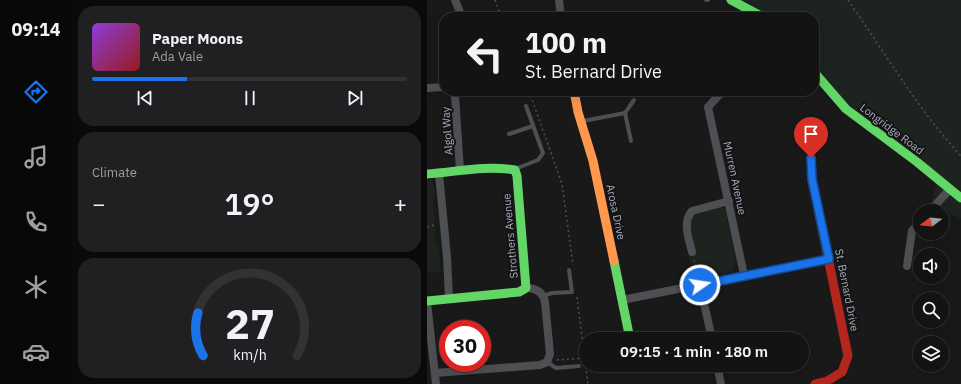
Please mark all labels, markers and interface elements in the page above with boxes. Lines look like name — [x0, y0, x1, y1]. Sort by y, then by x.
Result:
text: 09:14 — [11, 18, 61, 41]
text: 100 m — [525, 24, 607, 61]
icon: left — [459, 28, 511, 80]
text: Paper Moons — [152, 29, 243, 48]
text: Ada Vale — [152, 48, 203, 65]
text: St. Bernard Drive — [525, 60, 662, 83]
icon: directions — [22, 78, 50, 106]
icon: previous — [134, 87, 156, 109]
icon: pause — [239, 87, 261, 109]
icon: next — [344, 87, 366, 109]
street label: Longridge Road — [857, 100, 927, 158]
street label: Algol Way — [438, 106, 456, 156]
pin — [794, 117, 828, 158]
icon: arrive — [800, 123, 822, 145]
street label: Murren Avenue — [720, 140, 750, 216]
icon: music — [22, 143, 50, 171]
text: Climate — [92, 164, 137, 181]
street label: Arosa Drive — [603, 183, 629, 241]
text: 19° — [224, 184, 275, 223]
text: − — [92, 189, 105, 218]
text: + — [394, 189, 407, 218]
street label: Strothers Avenue — [499, 193, 521, 279]
north arrow — [913, 204, 949, 240]
map controls — [913, 204, 949, 372]
icon: phone — [22, 208, 50, 236]
street label: St. Bernard Drive — [832, 248, 862, 332]
button: sound — [913, 248, 949, 284]
position arrow — [679, 264, 721, 306]
icon: climate — [22, 273, 50, 301]
button: search — [913, 292, 949, 328]
text: 27 — [225, 296, 274, 350]
speed limit sign: 30 — [439, 320, 491, 372]
button: layers — [913, 336, 949, 372]
icon: car — [22, 338, 50, 366]
text: 09:15 · 1 min · 180 m — [620, 342, 768, 361]
text: km/h — [233, 345, 266, 364]

